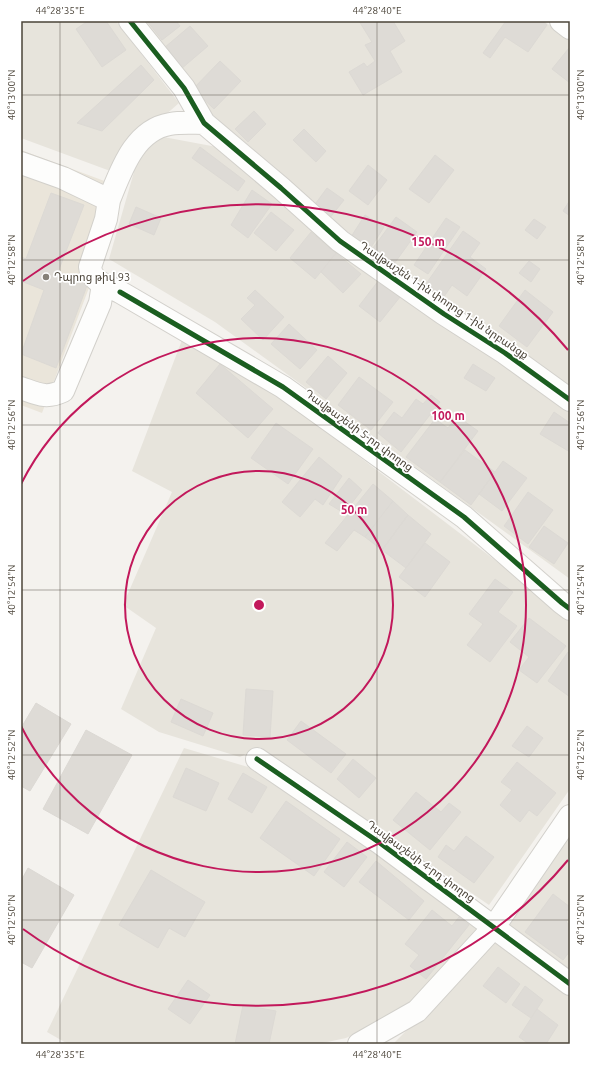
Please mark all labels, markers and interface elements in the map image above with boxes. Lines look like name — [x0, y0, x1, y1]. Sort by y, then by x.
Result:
text: 44°28'35"E — [35, 5, 85, 16]
text: 44°28'40"E — [352, 5, 402, 16]
text: 40°13'00"N — [6, 70, 17, 120]
text: 40°13'00"N — [575, 70, 586, 120]
text: 40°12'58"N — [6, 235, 17, 285]
text: 150 m — [411, 235, 445, 248]
text: 40°12'58"N — [575, 235, 586, 285]
street label: Դավթաշեն 1-ին փողոց 1-ին նրբանցք — [357, 239, 531, 362]
place label: Դպրոց թիվ 93 — [54, 271, 130, 284]
marker: Դպրոց թիվ 93 — [41, 272, 51, 282]
street label: Դավթաշենի 5-րդ փողոց — [302, 387, 415, 474]
text: 40°12'56"N — [6, 400, 17, 450]
text: 40°12'56"N — [575, 400, 586, 450]
text: 100 m — [431, 409, 465, 422]
text: 50 m — [341, 503, 367, 516]
text: 40°12'54"N — [6, 565, 17, 615]
text: 40°12'54"N — [575, 565, 586, 615]
centre of rings — [252, 598, 266, 612]
text: 40°12'52"N — [6, 730, 17, 780]
text: 40°12'52"N — [575, 730, 586, 780]
street label: Դավթաշենի 4-րդ փողոց — [364, 818, 477, 905]
text: 40°12'50"N — [6, 895, 17, 945]
text: 40°12'50"N — [575, 895, 586, 945]
text: 44°28'35"E — [35, 1049, 85, 1060]
text: 44°28'40"E — [352, 1049, 402, 1060]

